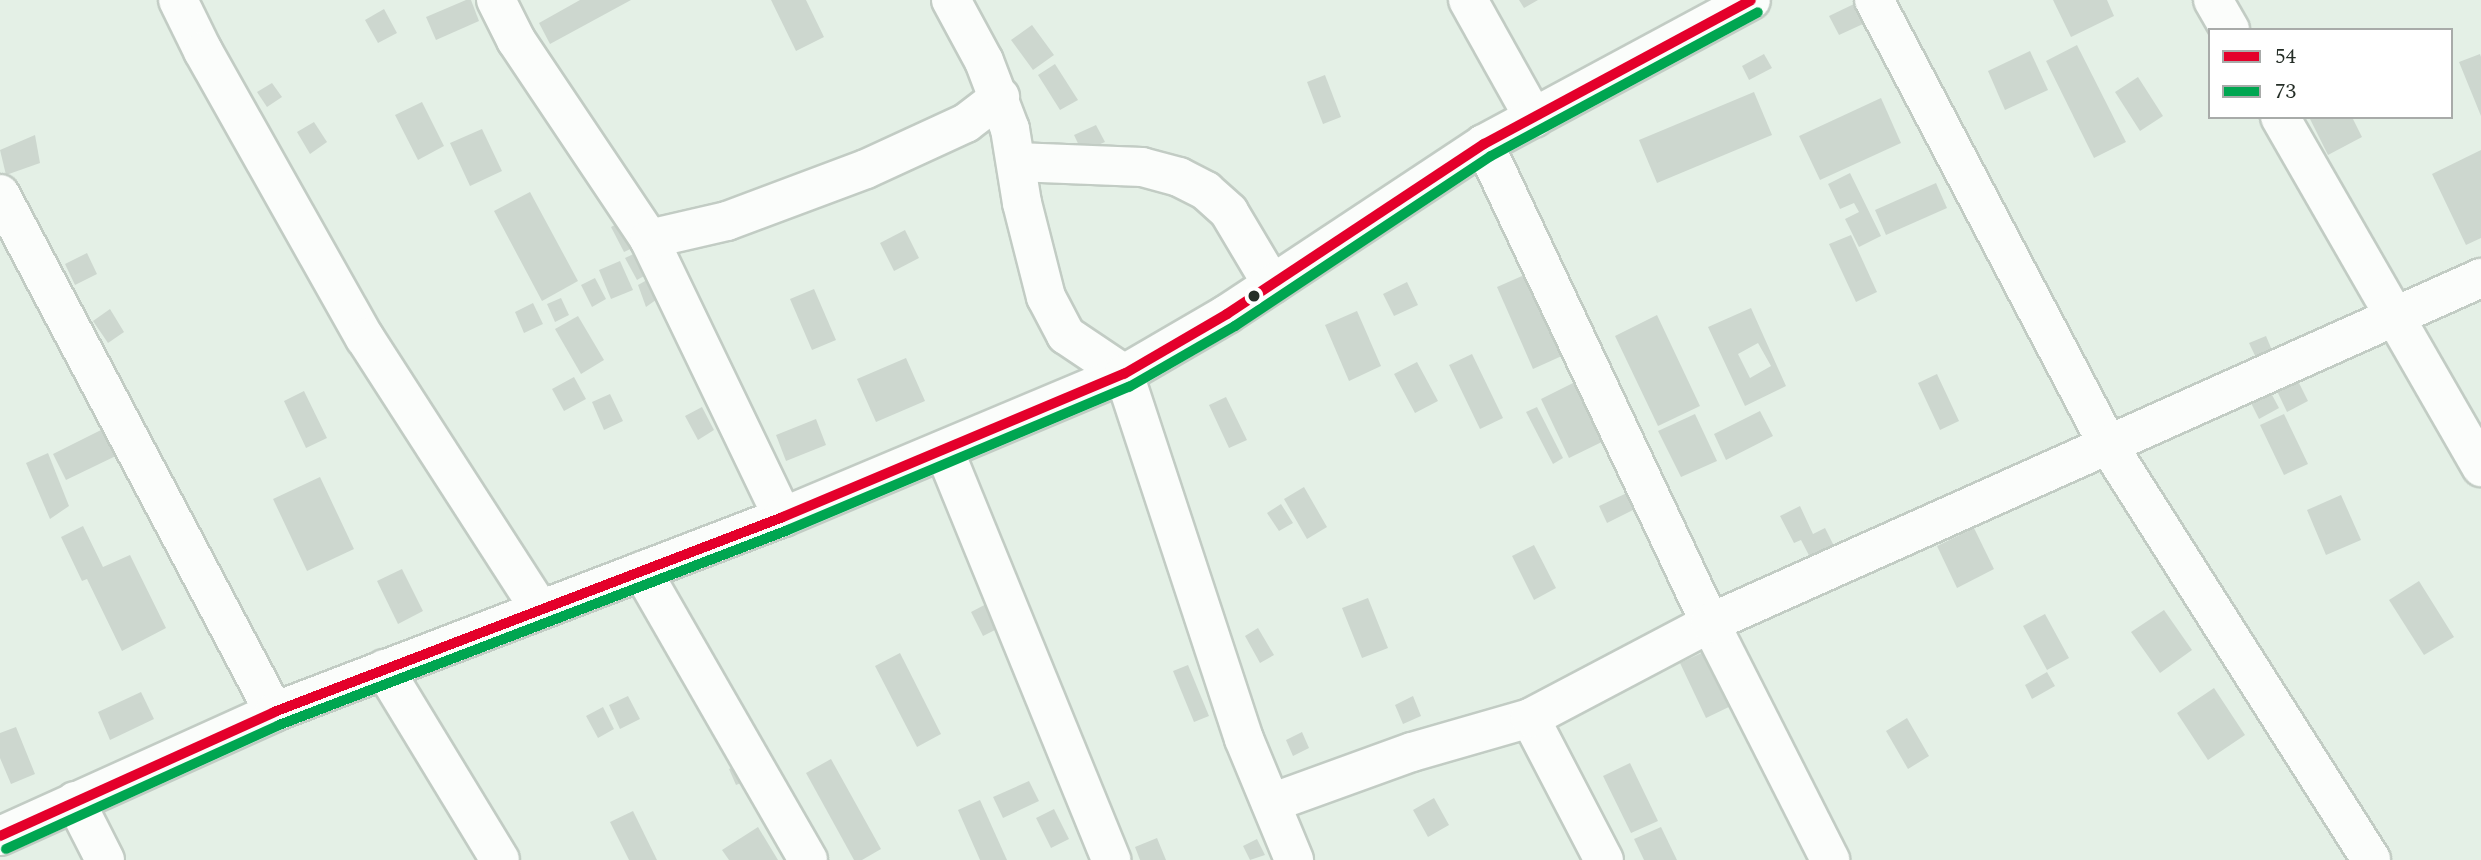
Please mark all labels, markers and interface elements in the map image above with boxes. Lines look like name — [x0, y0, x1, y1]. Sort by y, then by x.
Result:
legend — [2208, 28, 2453, 119]
text: 54 — [2275, 41, 2296, 73]
text: 73 — [2275, 76, 2296, 108]
unlabelled marker — [1247, 289, 1261, 303]

